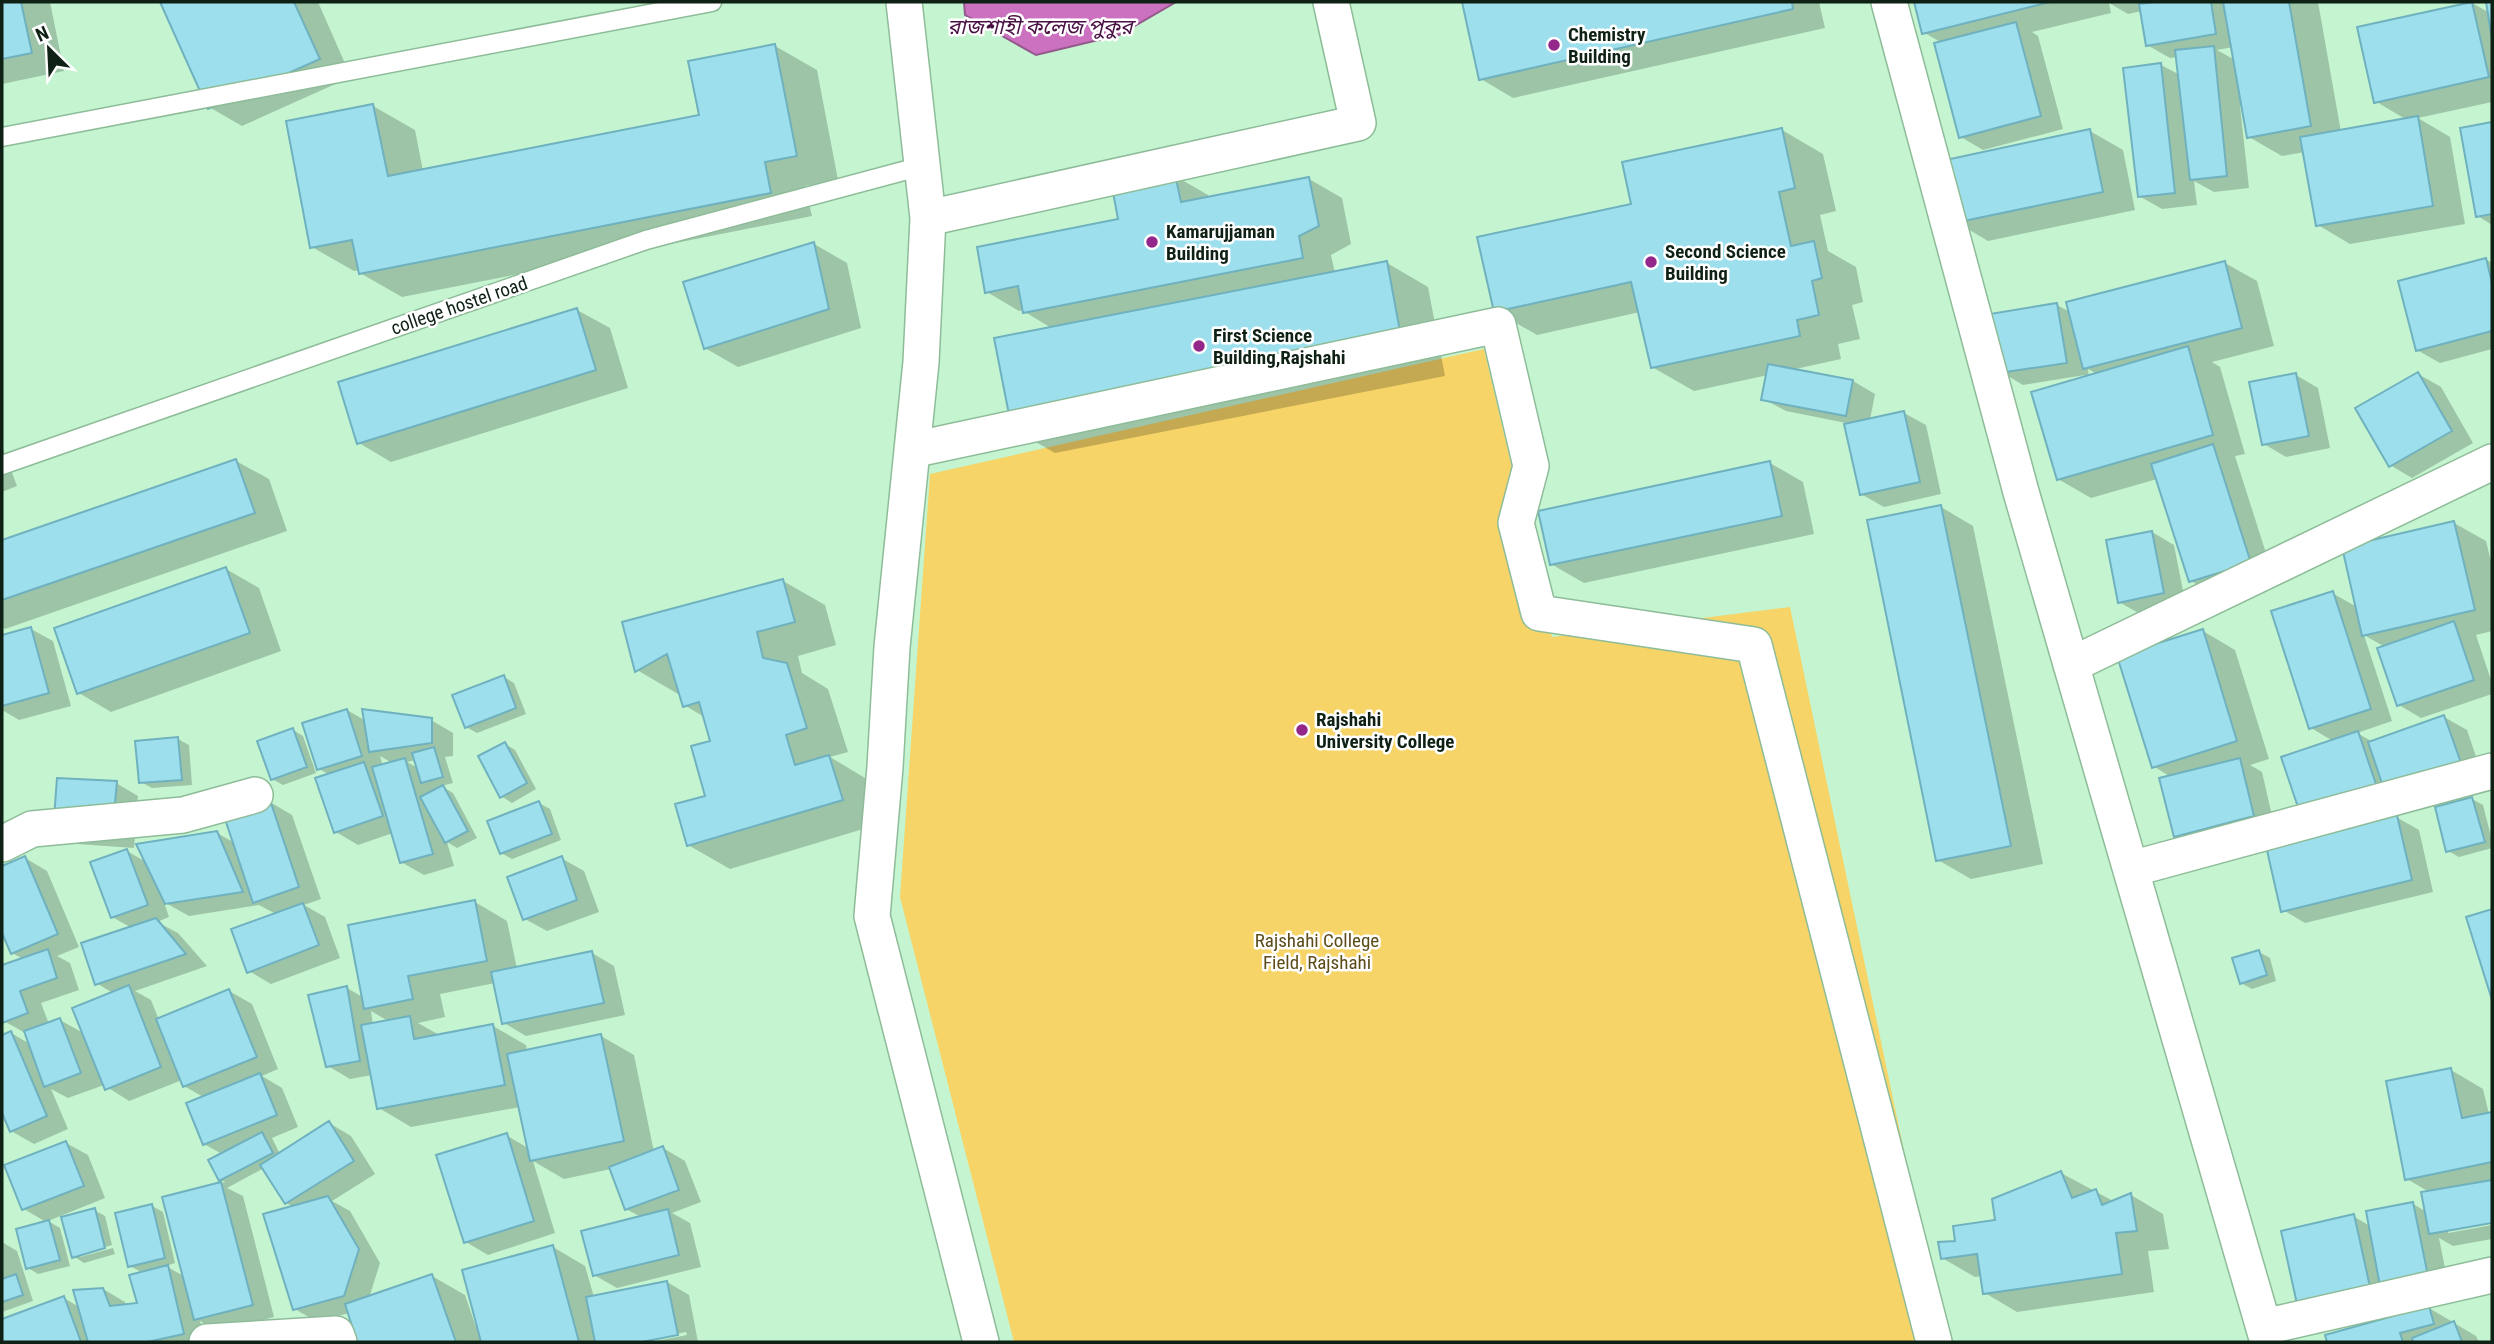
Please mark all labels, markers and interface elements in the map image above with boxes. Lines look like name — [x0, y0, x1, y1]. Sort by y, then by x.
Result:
north arrow — [14, 14, 84, 84]
water label: রাজশাহী কলেজ পুকুর — [948, 14, 1136, 39]
text: N — [32, 21, 52, 47]
place label: Chemistry Building — [1568, 23, 1646, 68]
marker: Chemistry Building — [1546, 37, 1562, 53]
place label: Kamarujjaman Building — [1166, 220, 1275, 265]
marker: Kamarujjaman Building — [1144, 234, 1160, 250]
place label: Second Science Building — [1665, 240, 1786, 285]
marker: Second Science Building — [1643, 254, 1659, 270]
street label: college hostel road — [388, 271, 530, 340]
place label: First Science Building,Rajshahi — [1213, 324, 1346, 369]
marker: First Science Building,Rajshahi — [1191, 338, 1207, 354]
place label: Rajshahi University College — [1316, 708, 1454, 753]
marker: Rajshahi University College — [1294, 722, 1310, 738]
park label: Rajshahi College Field, Rajshahi — [1255, 929, 1379, 974]

